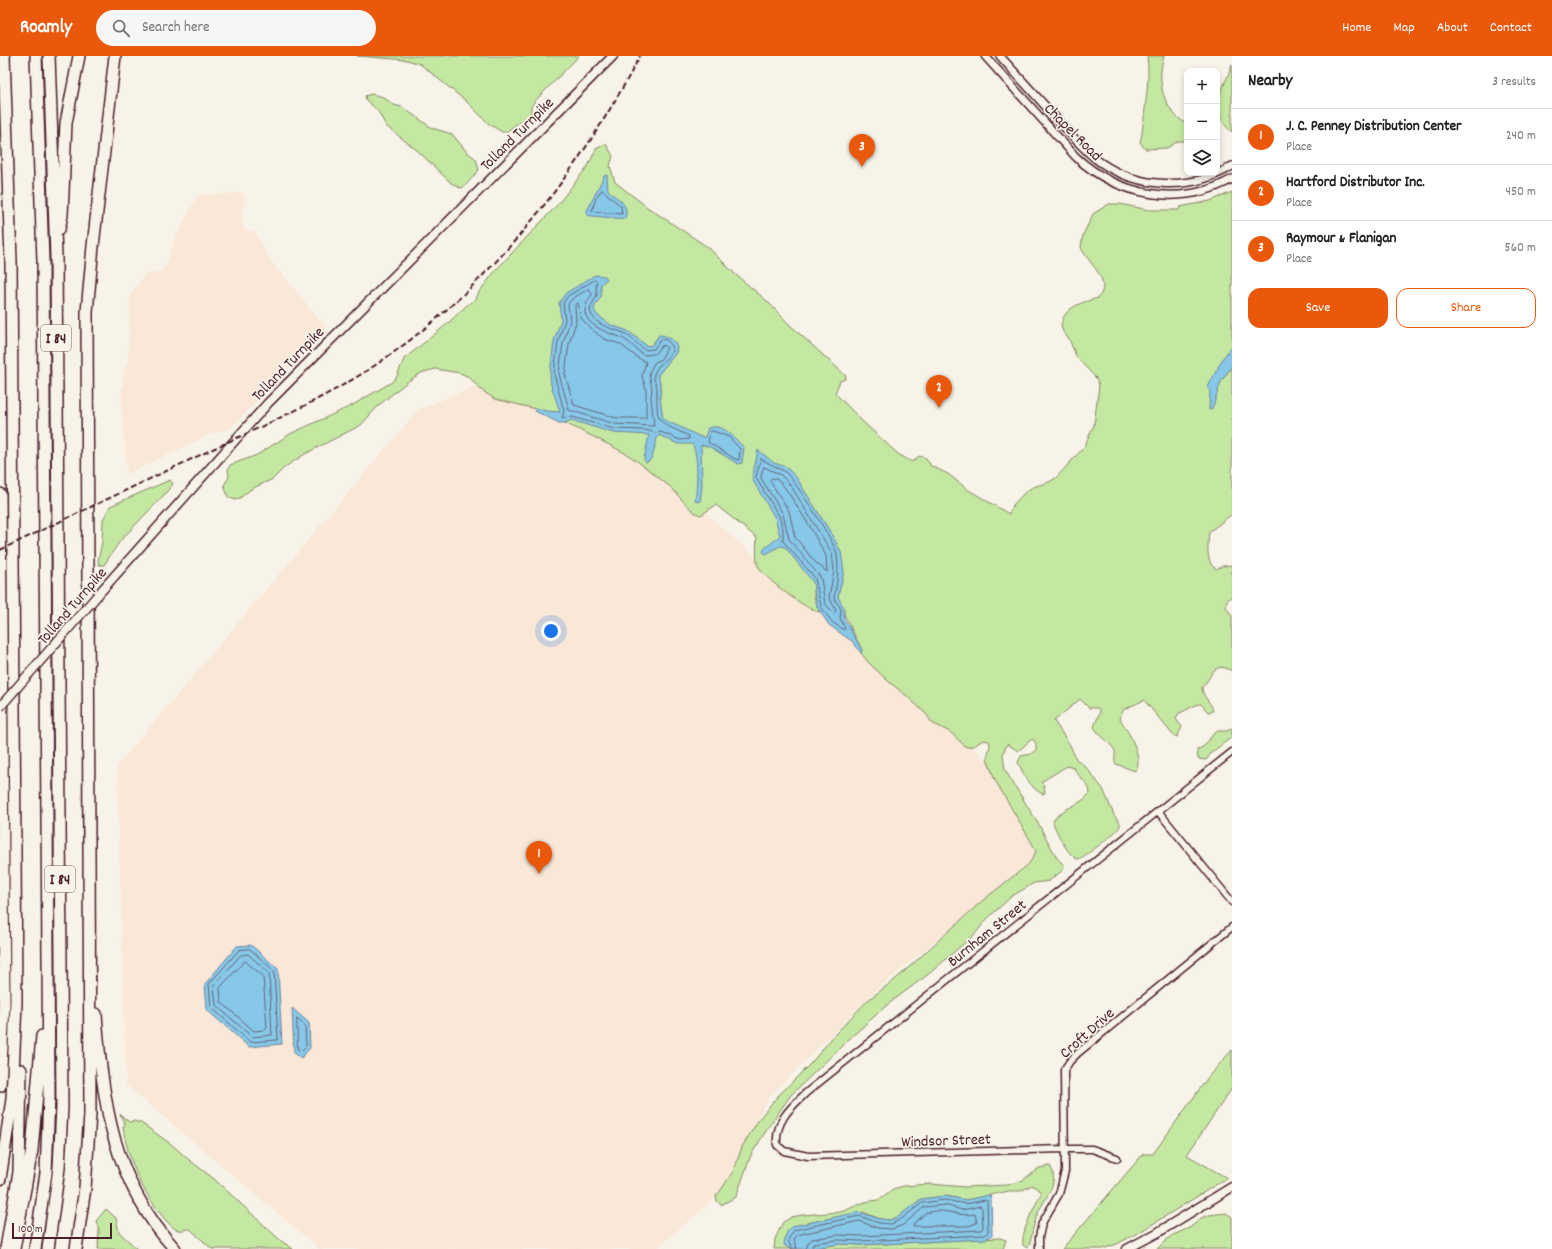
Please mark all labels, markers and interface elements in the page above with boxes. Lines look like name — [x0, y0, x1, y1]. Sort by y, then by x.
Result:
search box — [96, 10, 376, 46]
text: Roamly — [20, 15, 72, 42]
icon: search — [110, 17, 132, 39]
text: Search here — [142, 17, 210, 39]
text: Home — [1342, 18, 1371, 38]
text: Map — [1393, 18, 1415, 38]
text: About — [1437, 18, 1468, 38]
text: Contact — [1490, 18, 1532, 38]
map controls — [1184, 68, 1220, 176]
button: + — [1184, 68, 1220, 104]
text: Nearby — [1248, 70, 1292, 94]
text: 3 results — [1492, 73, 1536, 92]
street label: Tolland Turnpike — [476, 93, 560, 177]
street label: Chapel Road — [1038, 98, 1107, 167]
button: − — [1184, 104, 1220, 140]
text: J. C. Penney Distribution Center — [1286, 116, 1462, 138]
text: 1 — [1260, 127, 1262, 146]
text: 240 m — [1506, 127, 1536, 146]
pin: 3 — [849, 134, 875, 167]
text: Place — [1286, 138, 1312, 157]
button: layers — [1184, 140, 1220, 176]
text: Hartford Distributor Inc. — [1286, 172, 1425, 194]
text: 2 — [1258, 183, 1264, 202]
text: 450 m — [1506, 183, 1536, 202]
text: Place — [1286, 194, 1312, 213]
text: Raymour & Flanigan — [1286, 228, 1396, 250]
text: 3 — [1258, 239, 1264, 258]
text: 560 m — [1505, 239, 1536, 258]
text: Place — [1286, 250, 1312, 269]
button: Save — [1248, 288, 1388, 328]
button: Share — [1396, 288, 1536, 328]
street label: Tolland Turnpike — [247, 322, 331, 407]
road number: I 84 — [41, 325, 71, 351]
pin: 2 — [926, 375, 952, 408]
street label: Tolland Turnpike — [33, 563, 113, 651]
your location — [541, 621, 561, 641]
pin: 1 — [526, 841, 552, 874]
road number: I 84 — [45, 866, 75, 892]
street label: Burnham Street — [943, 895, 1032, 973]
street label: Croft Drive — [1055, 1003, 1120, 1065]
street label: Windsor Street — [901, 1128, 991, 1155]
scale bar — [12, 1221, 112, 1240]
text: 100 m — [18, 1222, 42, 1238]

